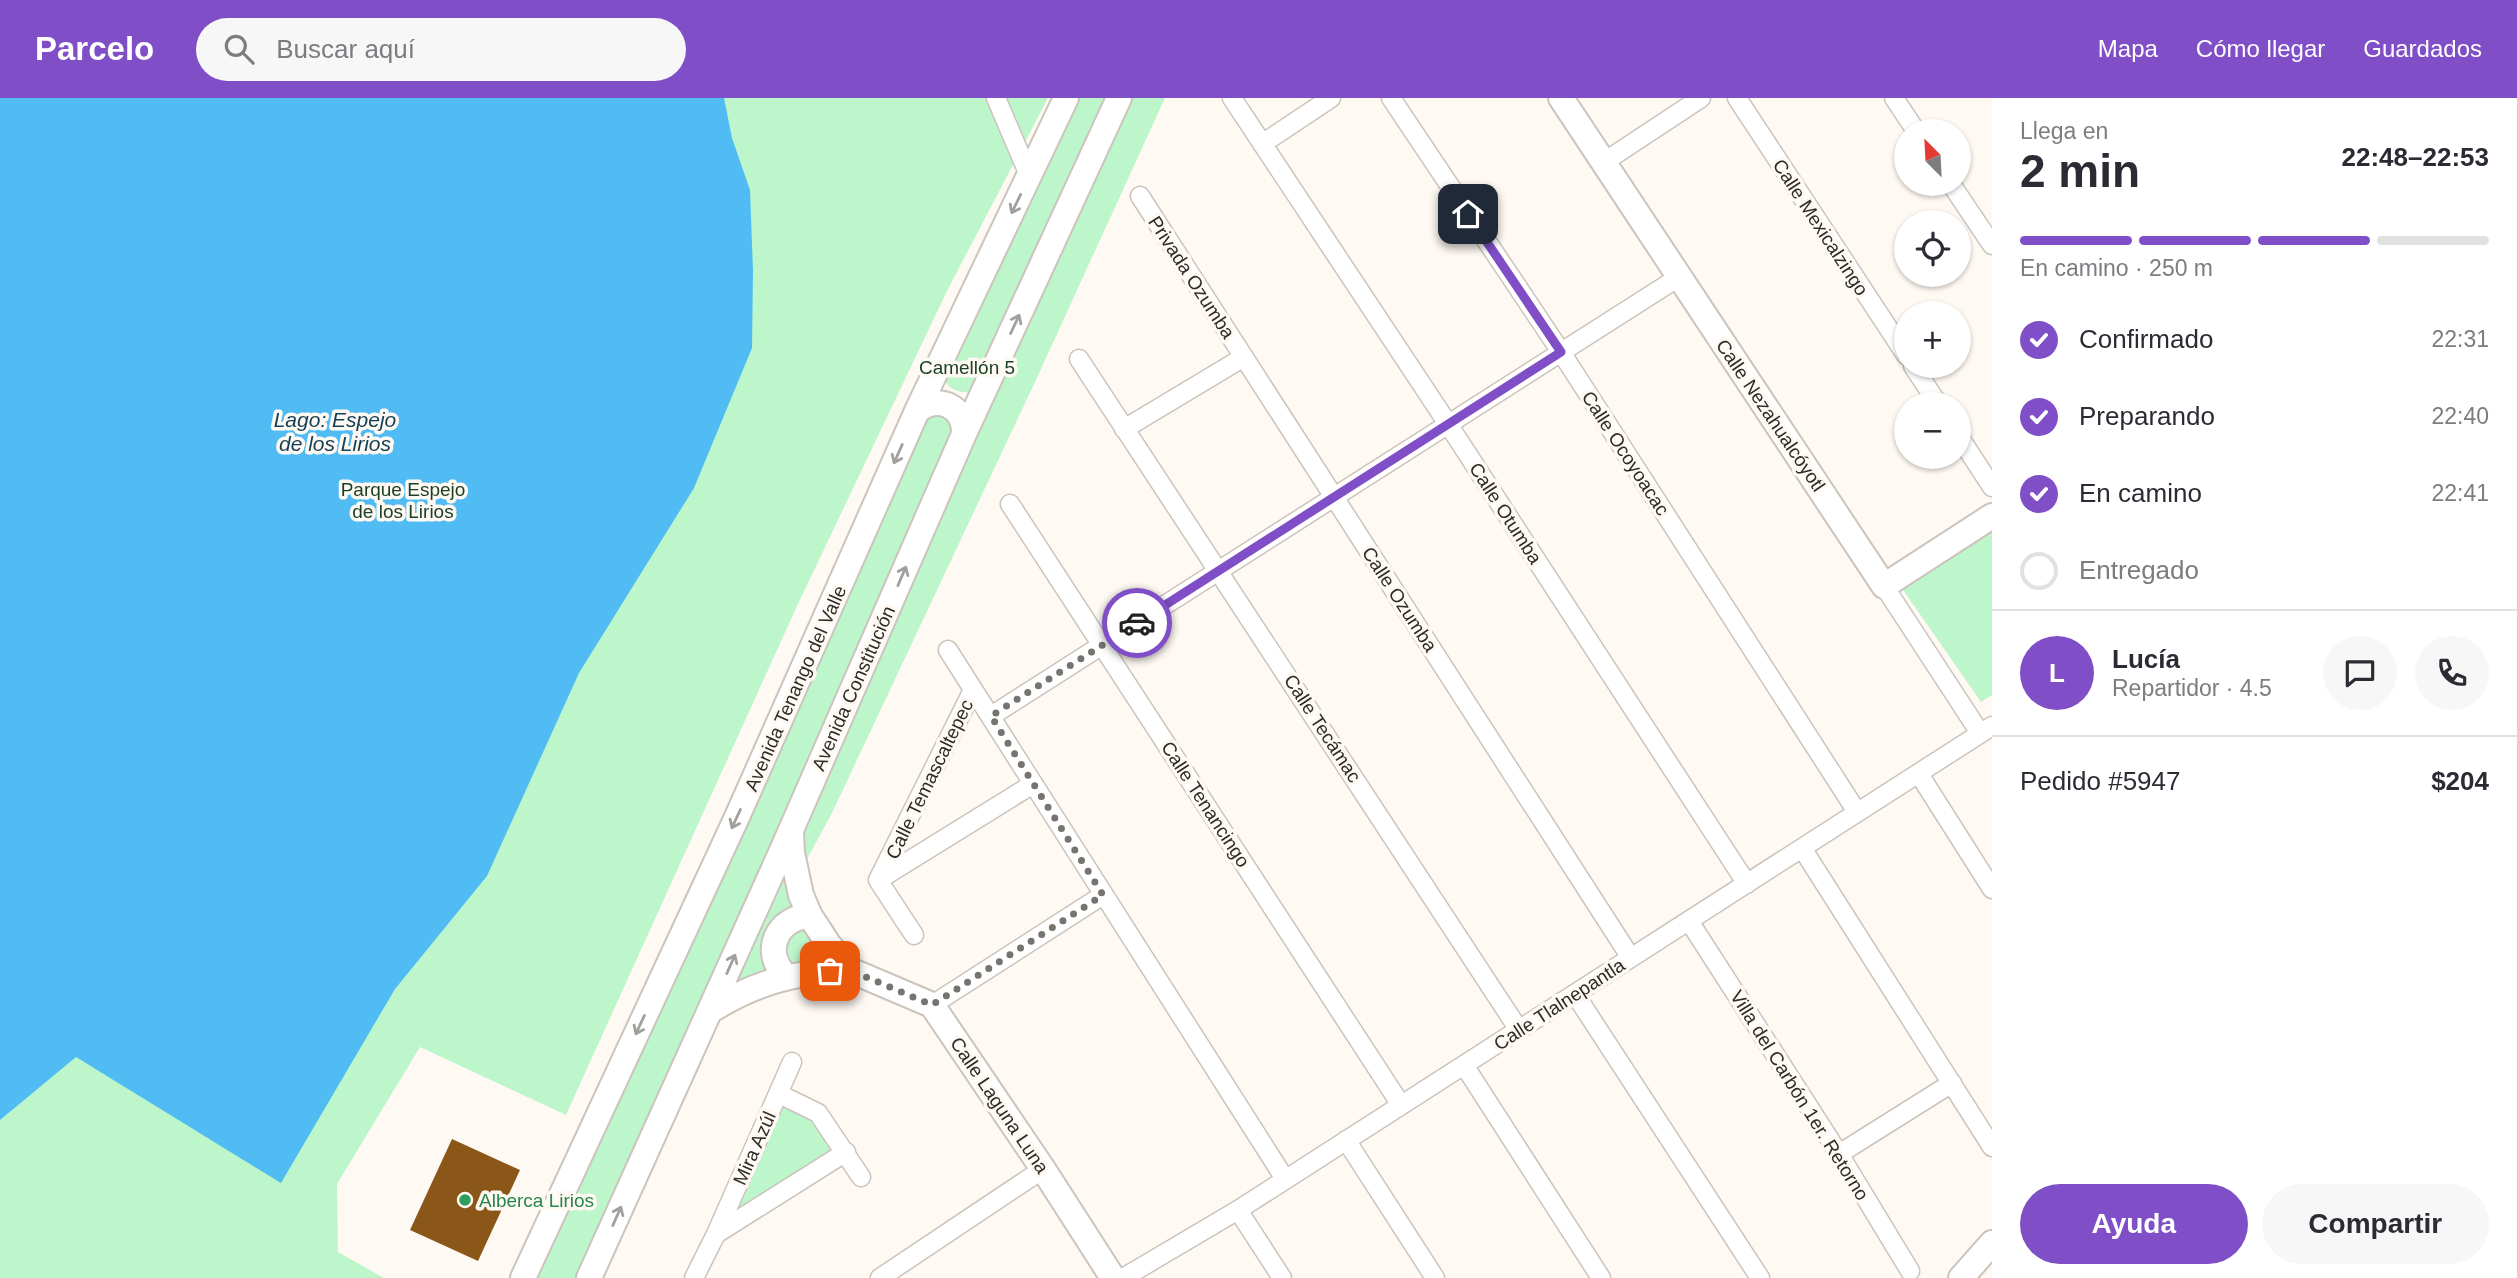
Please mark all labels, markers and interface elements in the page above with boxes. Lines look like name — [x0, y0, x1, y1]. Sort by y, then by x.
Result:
search box — [196, 18, 686, 81]
text: Parcelo — [35, 30, 154, 67]
icon: search — [220, 30, 258, 68]
text: Buscar aquí — [276, 34, 415, 64]
text: Mapa — [2098, 35, 2158, 62]
text: Cómo llegar — [2196, 35, 2325, 62]
text: Guardados — [2363, 35, 2482, 62]
text: Llega en — [2020, 118, 2108, 144]
north arrow — [1894, 119, 1970, 196]
map controls — [1894, 119, 1971, 469]
text: 22:48–22:53 — [2342, 142, 2489, 172]
text: 2 min — [2020, 145, 2140, 197]
street label: Calle Mexicalzingo — [1769, 155, 1873, 299]
pin — [1438, 184, 1498, 244]
one-way arrow — [1009, 193, 1022, 214]
icon: home — [1449, 195, 1487, 233]
button: locate — [1894, 210, 1971, 287]
street label: Privada Ozumba — [1144, 212, 1239, 343]
text: En camino · 250 m — [2020, 255, 2213, 281]
button: + — [1894, 301, 1971, 378]
one-way arrow — [1009, 314, 1022, 335]
icon: check — [2020, 321, 2058, 359]
text: Confirmado — [2079, 324, 2213, 354]
text: 22:31 — [2431, 326, 2489, 352]
street label: Calle Nezahualcóyotl — [1712, 335, 1829, 495]
park label: Camellón 5 — [919, 357, 1015, 378]
street label: Calle Ocoyoacac — [1578, 387, 1673, 519]
button: − — [1894, 392, 1971, 469]
icon: check — [2020, 398, 2058, 436]
text: Preparando — [2079, 401, 2215, 431]
text: 22:40 — [2431, 403, 2489, 429]
water label: Lago: Espejo de los Lirios — [274, 408, 397, 455]
one-way arrow — [891, 443, 904, 465]
street label: Calle Otumba — [1465, 459, 1546, 568]
icon: check — [2020, 475, 2058, 513]
text: En camino — [2079, 478, 2202, 508]
park label: Parque Espejo de los Lirios — [341, 479, 465, 522]
text: 22:41 — [2431, 480, 2489, 506]
street label: Calle Ozumba — [1358, 543, 1441, 656]
text: Entregado — [2079, 555, 2199, 585]
one-way arrow — [896, 566, 909, 587]
street label: Avenida Tenango del Valle — [741, 582, 850, 794]
courier — [1102, 588, 1172, 658]
street label: Avenida Constitución — [808, 603, 899, 774]
icon: car — [1118, 604, 1156, 642]
button: chat — [2323, 636, 2397, 710]
button: phone — [2415, 636, 2489, 710]
text: Lucía — [2112, 644, 2180, 674]
text: L — [2049, 658, 2065, 688]
street label: Calle Tecámac — [1280, 670, 1365, 786]
text: Repartidor · 4.5 — [2112, 675, 2272, 701]
street label: Calle Temascaltepec — [882, 696, 977, 862]
street label: Calle Tenancingo — [1157, 738, 1254, 871]
text: Pedido #5947 — [2020, 766, 2180, 796]
text: $204 — [2431, 766, 2489, 796]
one-way arrow — [729, 808, 742, 829]
pin — [800, 941, 860, 1001]
icon: bag — [811, 952, 849, 990]
one-way arrow — [725, 954, 739, 975]
street label: Calle Tlalnepantla — [1490, 954, 1629, 1055]
street label: Villa del Carbón 1er. Retorno — [1726, 986, 1873, 1204]
one-way arrow — [633, 1014, 646, 1035]
street label: Calle Laguna Luna — [946, 1033, 1053, 1178]
street label: Mira Azúl — [729, 1108, 780, 1188]
button: Ayuda — [2020, 1184, 2248, 1264]
button: Compartir — [2262, 1184, 2489, 1264]
place label: Alberca Lirios — [479, 1190, 594, 1211]
marker: Alberca Lirios — [457, 1192, 473, 1208]
one-way arrow — [611, 1206, 625, 1227]

